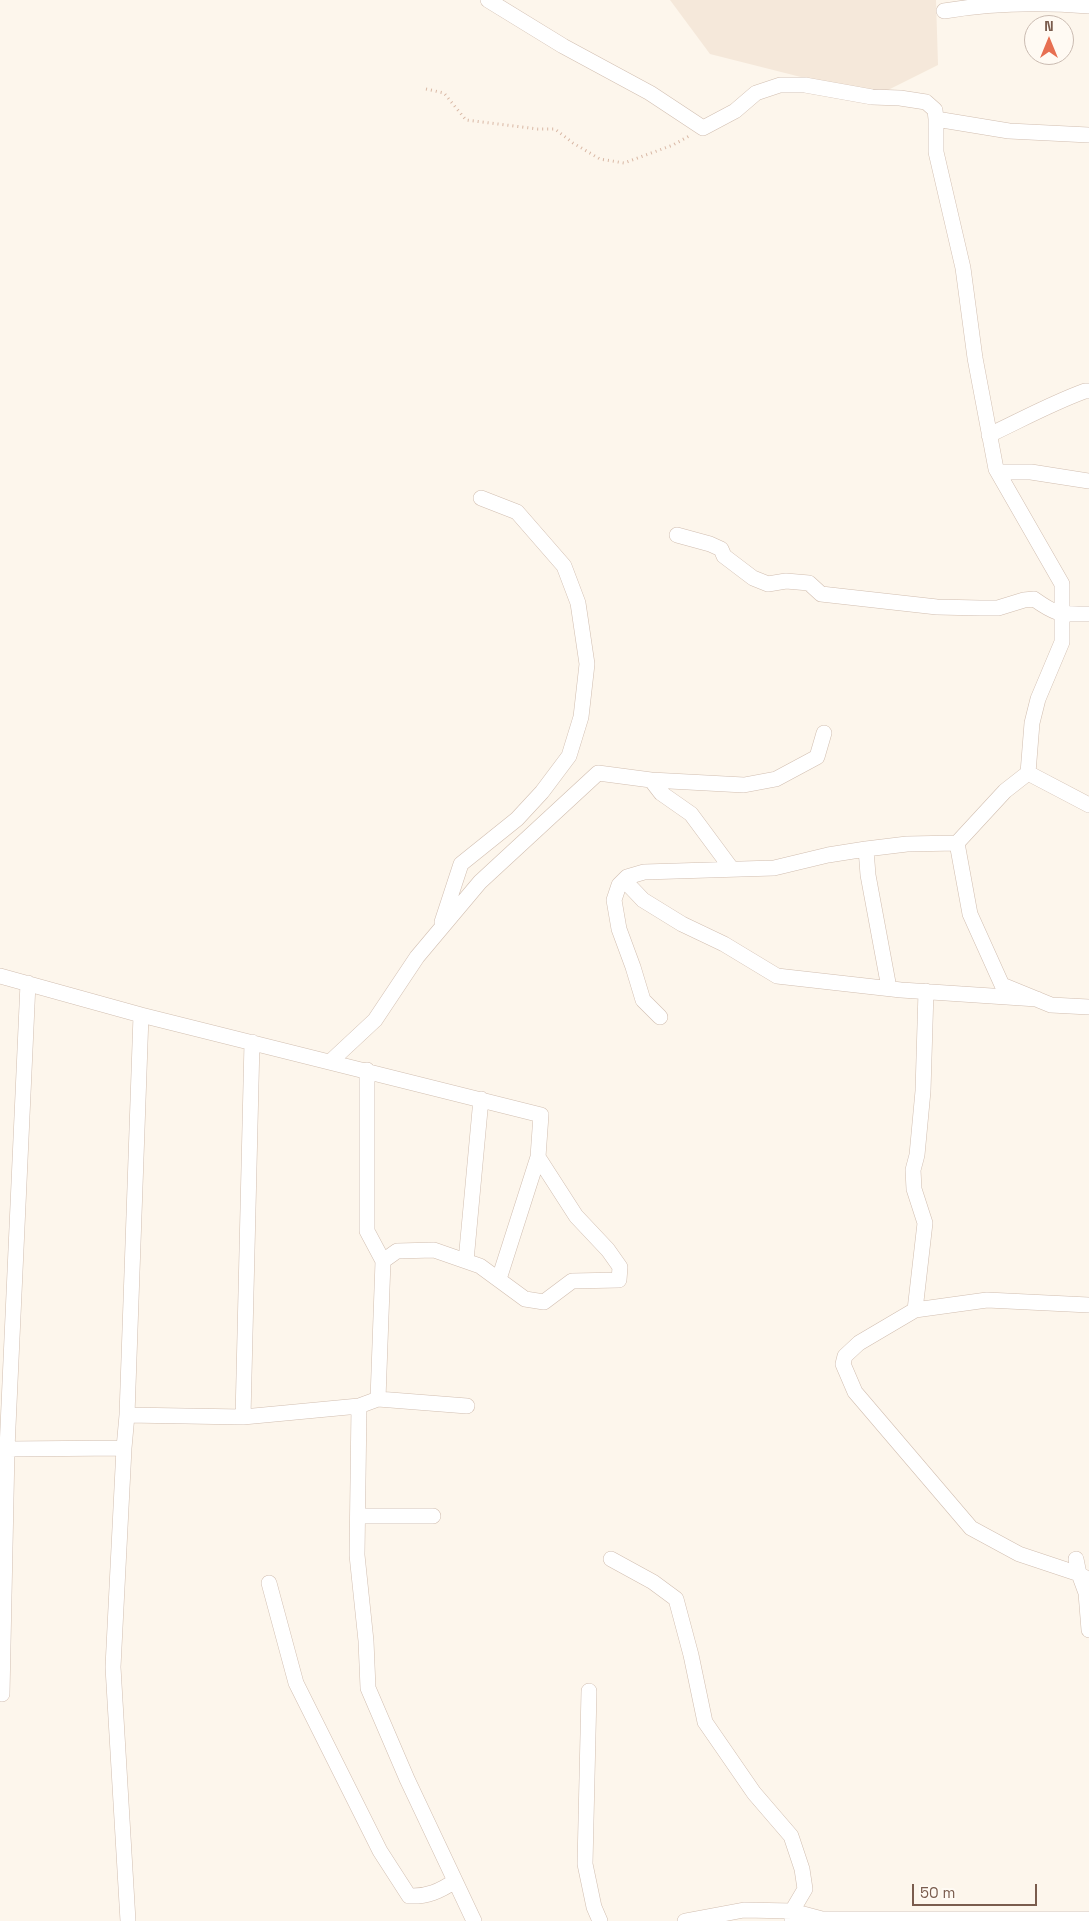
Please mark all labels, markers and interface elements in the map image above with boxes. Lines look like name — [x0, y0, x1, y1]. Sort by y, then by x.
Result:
north arrow — [1024, 15, 1074, 65]
text: N — [1044, 17, 1054, 35]
scale bar — [914, 1874, 1039, 1906]
text: 50 m — [920, 1883, 955, 1902]

